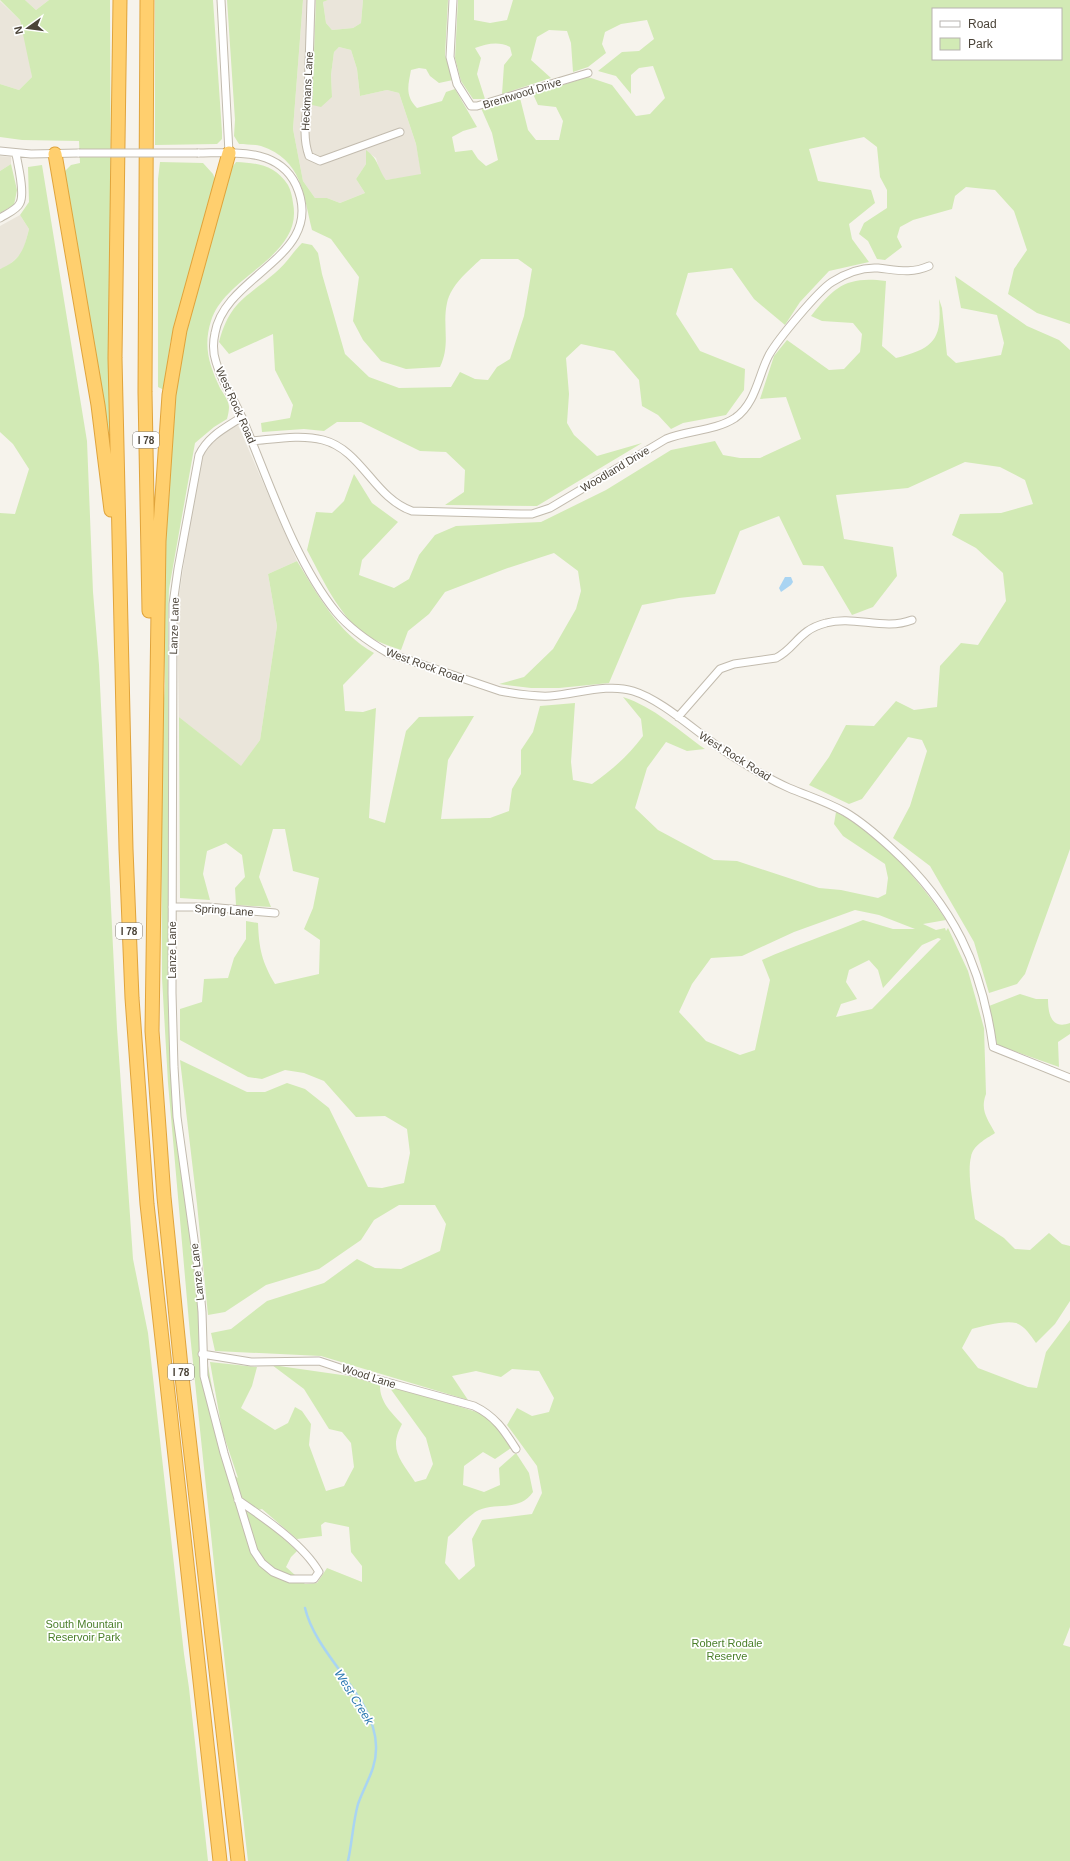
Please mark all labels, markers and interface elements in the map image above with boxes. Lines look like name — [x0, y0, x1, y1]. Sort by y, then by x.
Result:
north arrow — [8, 8, 48, 48]
legend — [932, 8, 1062, 60]
text: Road — [968, 17, 997, 31]
text: N — [12, 25, 25, 36]
text: Park — [968, 37, 994, 51]
street label: Heckmans Lane — [299, 51, 315, 131]
street label: Brentwood Drive — [481, 75, 563, 111]
street label: West Rock Road — [214, 365, 258, 445]
road number: I 78 — [133, 432, 159, 448]
street label: Woodland Drive — [578, 444, 652, 494]
street label: Lanze Lane — [167, 597, 181, 655]
street label: West Rock Road — [384, 645, 466, 685]
street label: West Rock Road — [697, 729, 773, 783]
street label: Spring Lane — [194, 902, 254, 918]
street label: Lanze Lane — [166, 921, 178, 979]
road number: I 78 — [116, 923, 142, 939]
street label: Lanze Lane — [188, 1243, 206, 1301]
street label: Wood Lane — [340, 1362, 398, 1390]
road number: I 78 — [168, 1364, 194, 1380]
park label: South Mountain Reservoir Park — [45, 1618, 123, 1643]
park label: Robert Rodale Reserve — [692, 1637, 762, 1662]
water label: West Creek — [332, 1667, 377, 1728]

